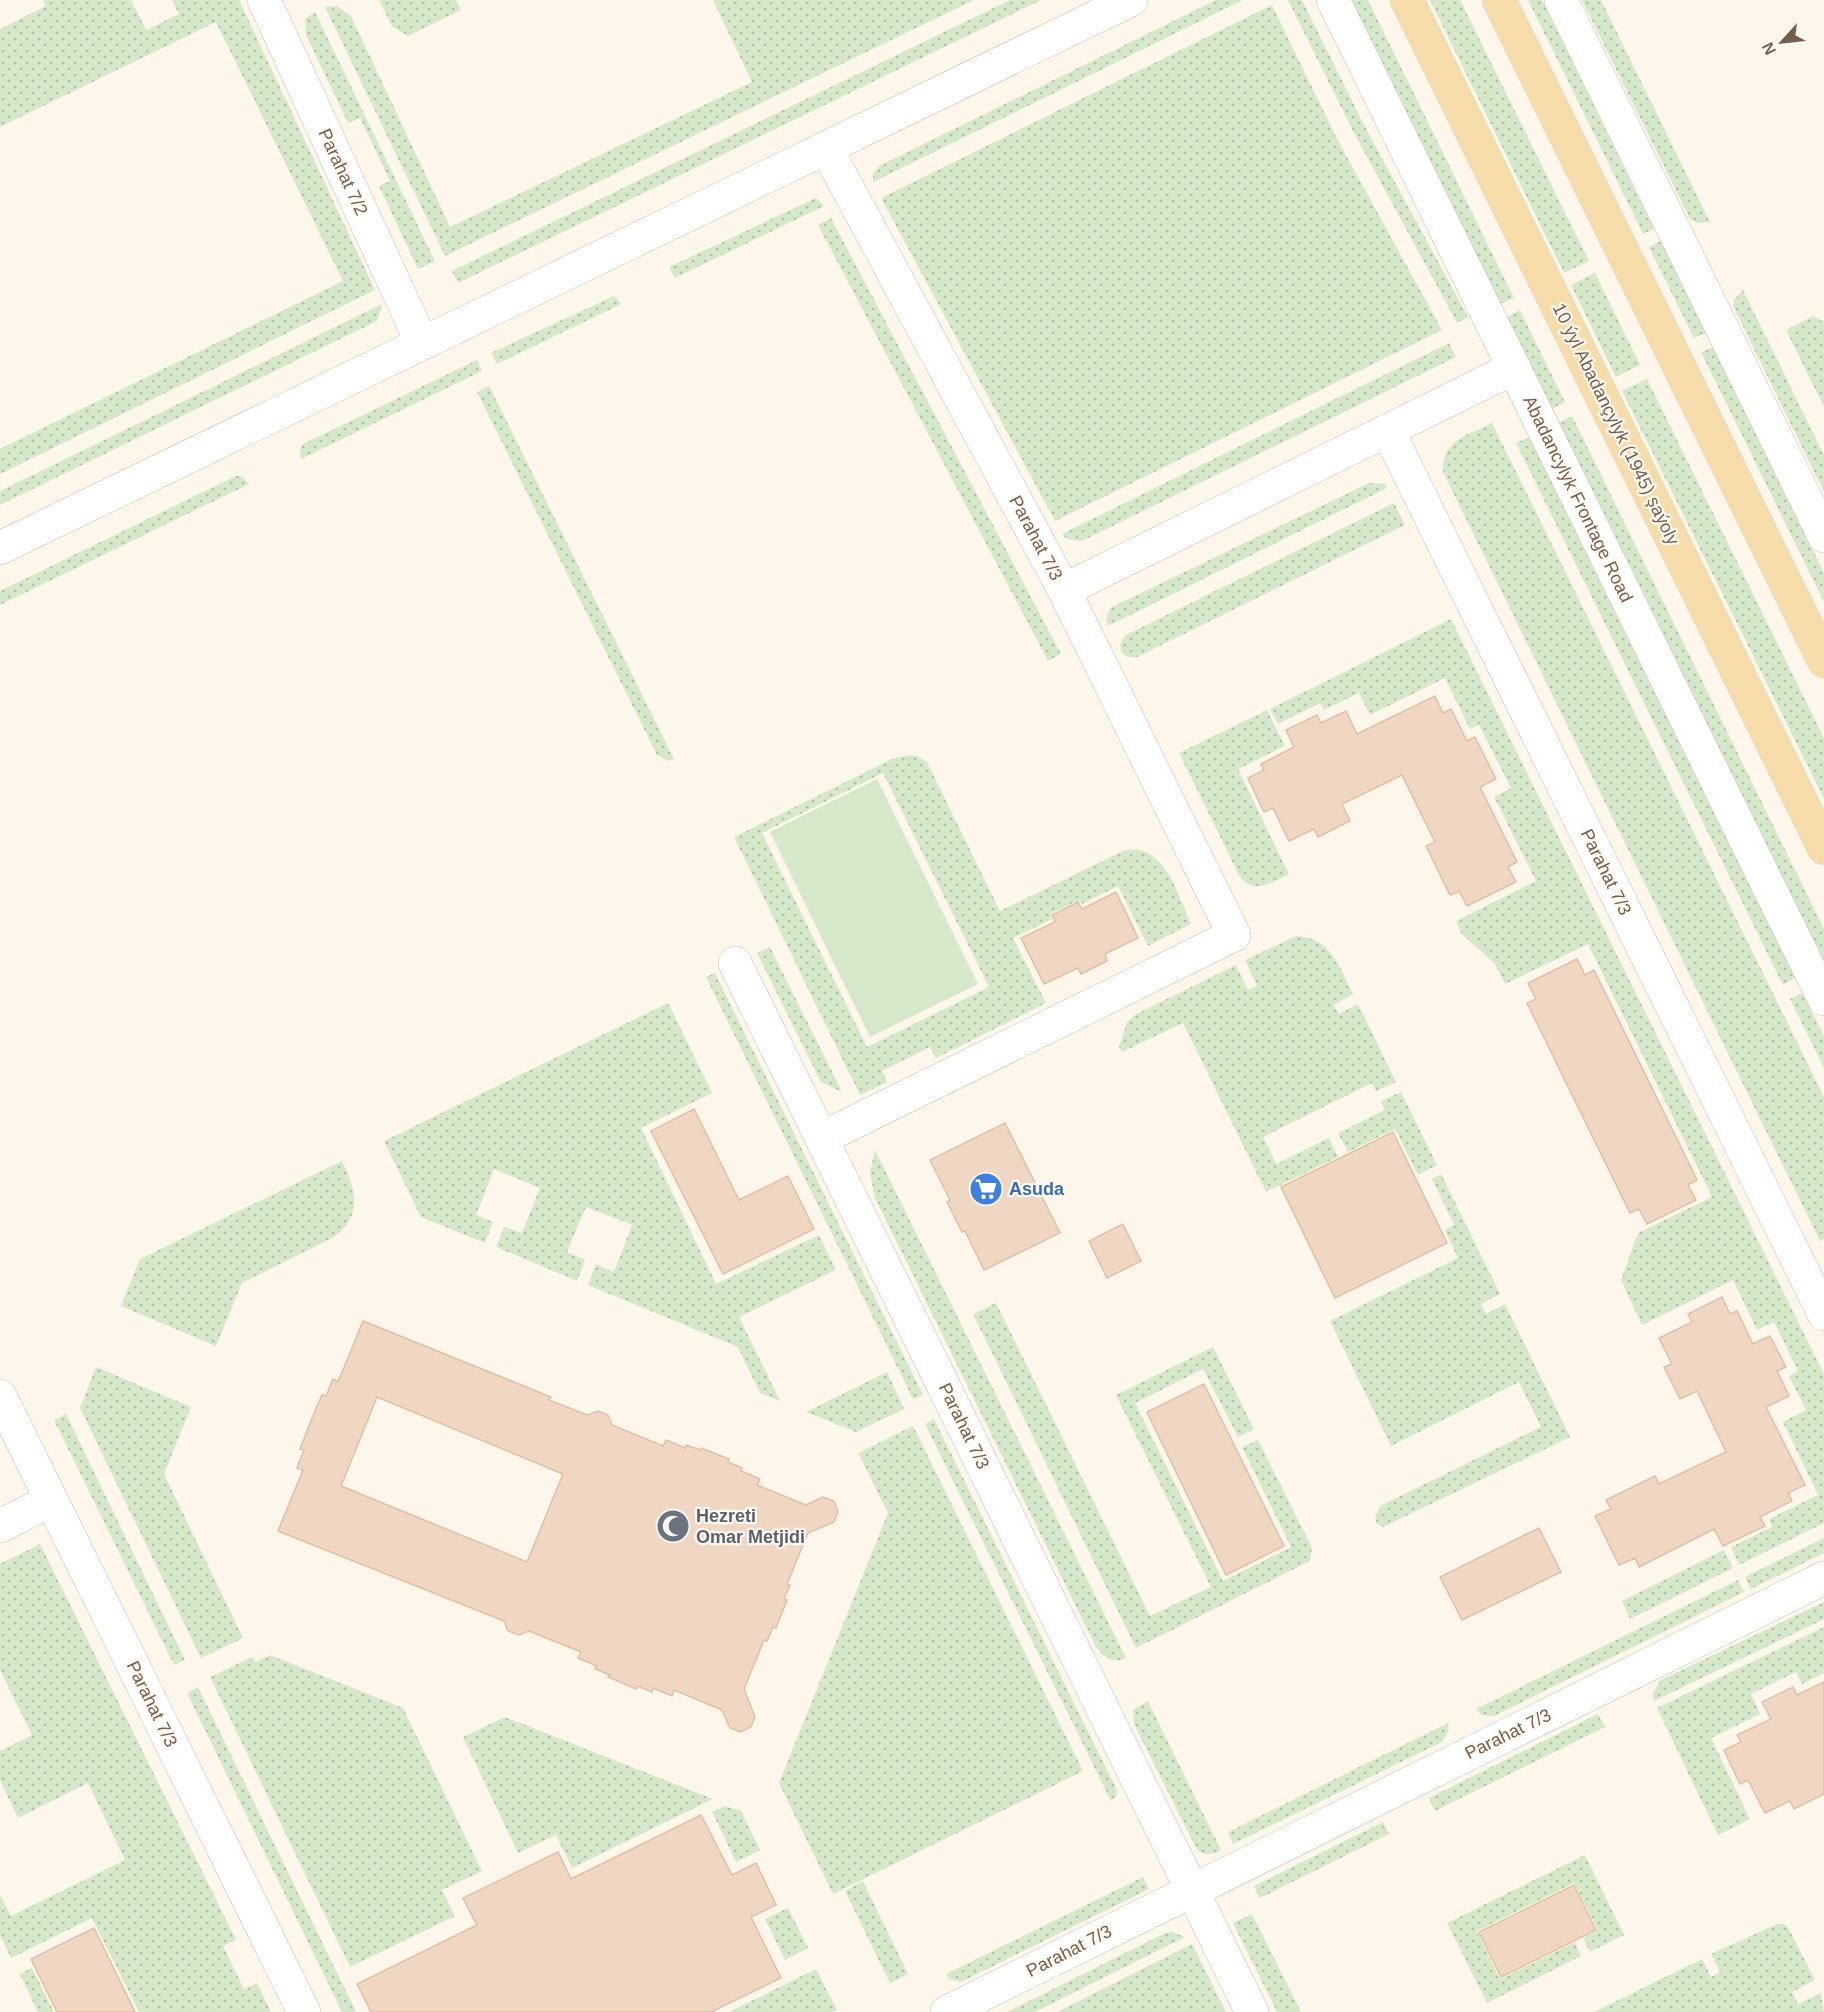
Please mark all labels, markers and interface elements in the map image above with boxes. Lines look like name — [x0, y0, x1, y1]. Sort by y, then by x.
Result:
north arrow — [1752, 12, 1812, 72]
text: N — [1759, 40, 1779, 58]
street label: Parahat 7/2 — [314, 126, 372, 218]
street label: 10 ýyl Abadançylyk (1945) şaýoly — [1549, 300, 1683, 548]
street label: Abadancylyk Frontage Road — [1519, 393, 1637, 605]
street label: Parahat 7/3 — [1005, 492, 1067, 584]
street label: Parahat 7/3 — [1577, 826, 1635, 918]
supermarket icon: Asuda — [968, 1171, 1004, 1207]
place label: Asuda — [1009, 1179, 1065, 1199]
street label: Parahat 7/3 — [935, 1380, 993, 1472]
place label: Hezreti Omar Metjidi — [696, 1506, 805, 1547]
mosque icon: Hezreti Omar Metjidi — [655, 1508, 691, 1544]
street label: Parahat 7/3 — [123, 1658, 181, 1750]
street label: Parahat 7/3 — [1462, 1705, 1554, 1763]
street label: Parahat 7/3 — [1023, 1921, 1115, 1981]

